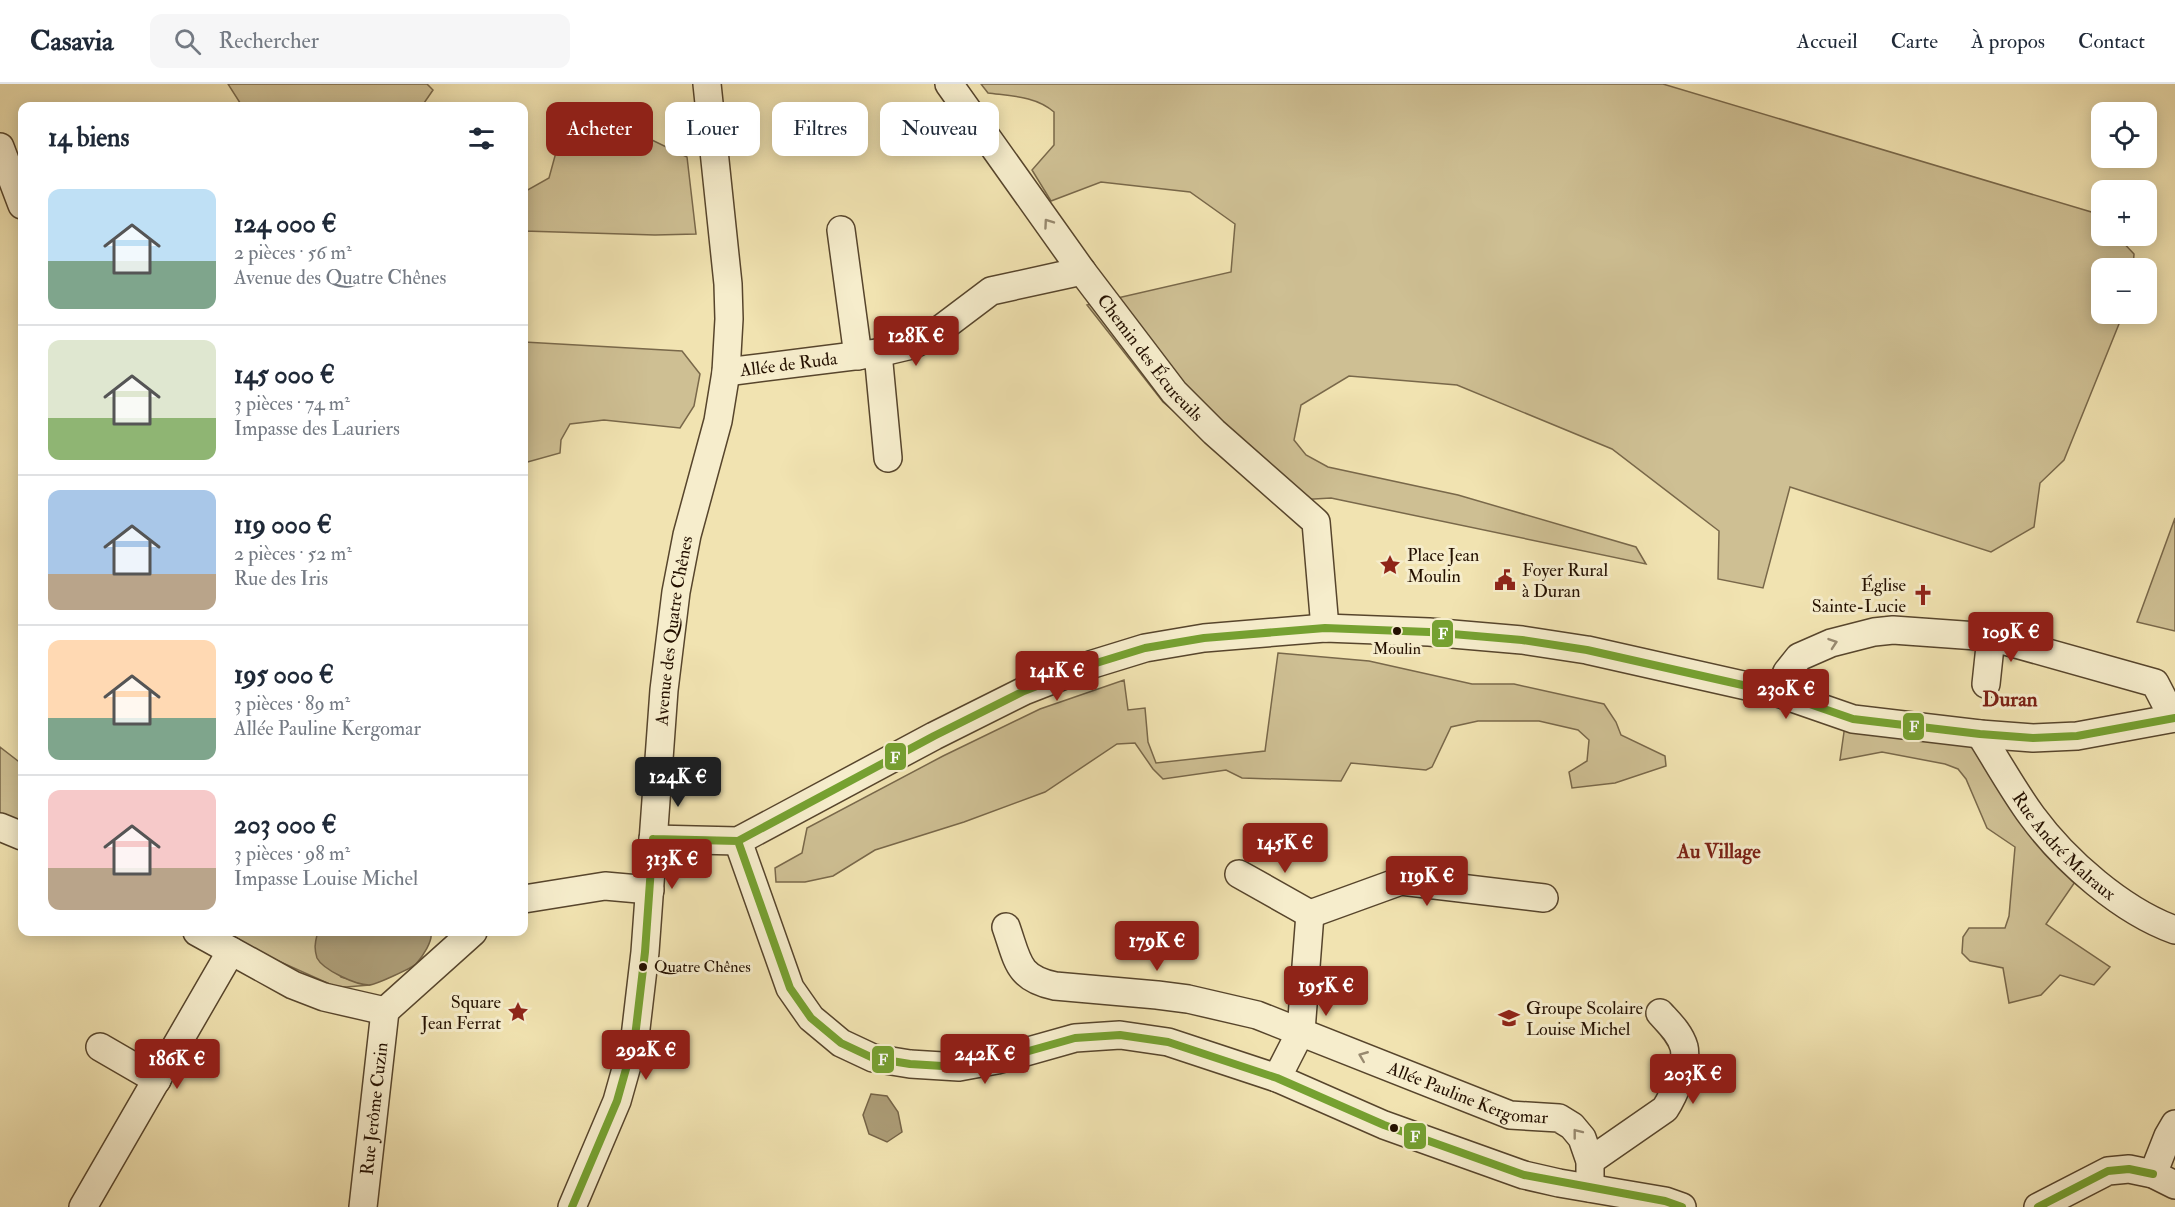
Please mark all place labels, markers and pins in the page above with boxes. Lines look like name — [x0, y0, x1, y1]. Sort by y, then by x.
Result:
pin: 128K € — [867, 316, 965, 367]
place label: Place Jean Moulin — [1407, 544, 1479, 588]
place icon: Place Jean Moulin — [1378, 553, 1402, 577]
place label: Foyer Rural à Duran — [1522, 559, 1608, 603]
public building icon: Foyer Rural à Duran — [1493, 568, 1517, 592]
place label: Église Sainte-Lucie — [1812, 574, 1906, 618]
church icon: Église Sainte-Lucie — [1911, 583, 1935, 607]
pin: 109K € — [1962, 612, 2060, 663]
marker: Moulin — [1391, 625, 1403, 637]
place label: Moulin — [1373, 639, 1421, 659]
pin: 141K € — [1008, 651, 1106, 702]
pin: 230K € — [1737, 669, 1835, 720]
pin: 124K € — [629, 757, 727, 808]
pin: 145K € — [1236, 823, 1334, 874]
pin: 313K € — [623, 839, 721, 890]
pin: 119K € — [1378, 856, 1476, 907]
pin: 179K € — [1108, 921, 1206, 972]
place label: Quatre Chênes — [654, 957, 751, 977]
marker: Quatre Chênes — [637, 961, 649, 973]
pin: 195K € — [1277, 966, 1375, 1017]
place label: Square Jean Ferrat — [420, 991, 501, 1035]
place label: Groupe Scolaire Louise Michel — [1526, 997, 1643, 1041]
place icon: Square Jean Ferrat — [506, 1000, 530, 1024]
school or university icon: Groupe Scolaire Louise Michel — [1497, 1006, 1521, 1030]
pin: 292K € — [597, 1030, 695, 1081]
pin: 242K € — [936, 1034, 1034, 1085]
pin: 186K € — [128, 1039, 226, 1090]
pin: 203K € — [1644, 1054, 1742, 1105]
unlabelled marker — [1388, 1122, 1400, 1134]

